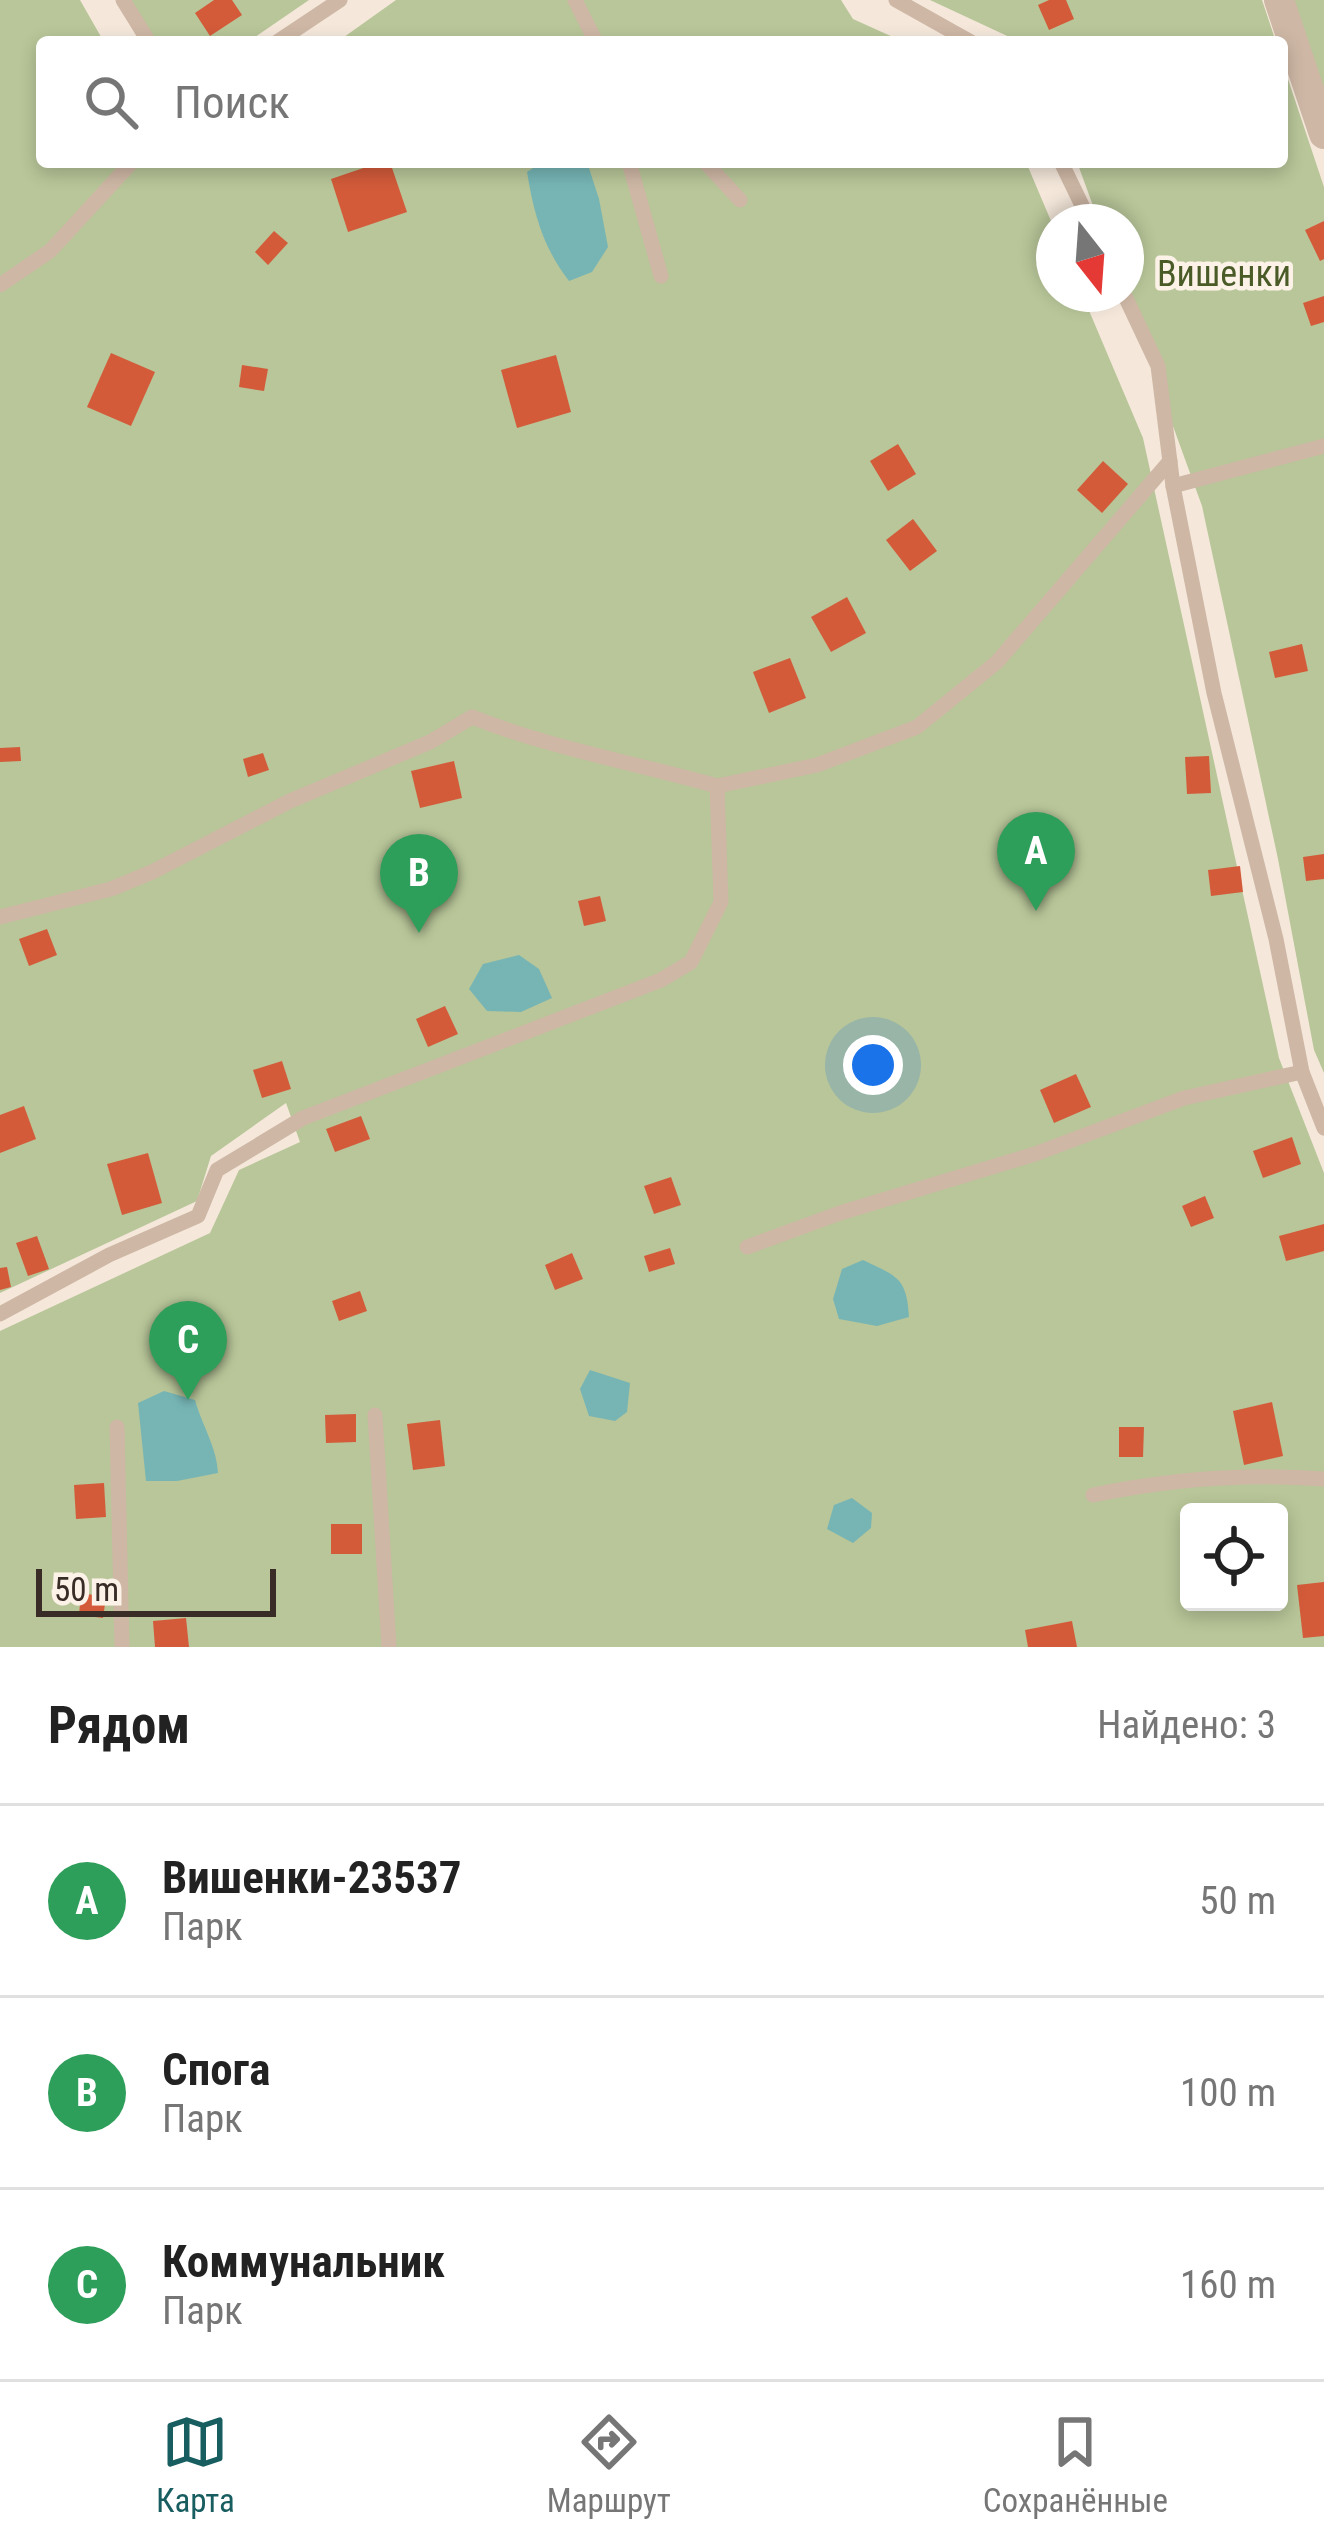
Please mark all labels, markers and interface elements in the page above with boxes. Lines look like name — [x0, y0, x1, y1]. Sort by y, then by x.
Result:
search box — [36, 36, 1288, 168]
icon: search — [78, 69, 144, 135]
text: Поиск — [174, 76, 290, 129]
north arrow — [1036, 204, 1144, 312]
park label: Вишенки — [1157, 253, 1291, 295]
pin: A — [997, 812, 1075, 911]
pin: B — [380, 834, 458, 933]
your location — [843, 1035, 903, 1095]
pin: C — [149, 1301, 227, 1400]
map controls — [1180, 1503, 1288, 1611]
button: locate — [1180, 1503, 1288, 1611]
scale bar — [36, 1563, 276, 1616]
text: 50 m — [54, 1570, 119, 1609]
text: Рядом — [48, 1696, 190, 1755]
text: Найдено: 3 — [1097, 1702, 1276, 1748]
text: Вишенки-23537 — [162, 1851, 461, 1904]
text: A — [75, 1878, 99, 1924]
text: 50 m — [1199, 1878, 1276, 1924]
text: Парк — [162, 1904, 243, 1950]
text: Спога — [162, 2043, 270, 2096]
text: B — [76, 2070, 98, 2116]
text: 100 m — [1180, 2070, 1276, 2116]
text: Парк — [162, 2096, 243, 2142]
text: Коммунальник — [162, 2235, 445, 2288]
text: C — [76, 2262, 98, 2308]
text: 160 m — [1180, 2262, 1276, 2308]
text: Парк — [162, 2288, 243, 2334]
tab: Карта — [156, 2409, 235, 2520]
tab: Маршрут — [547, 2409, 671, 2520]
tab: Сохранённые — [983, 2409, 1168, 2520]

